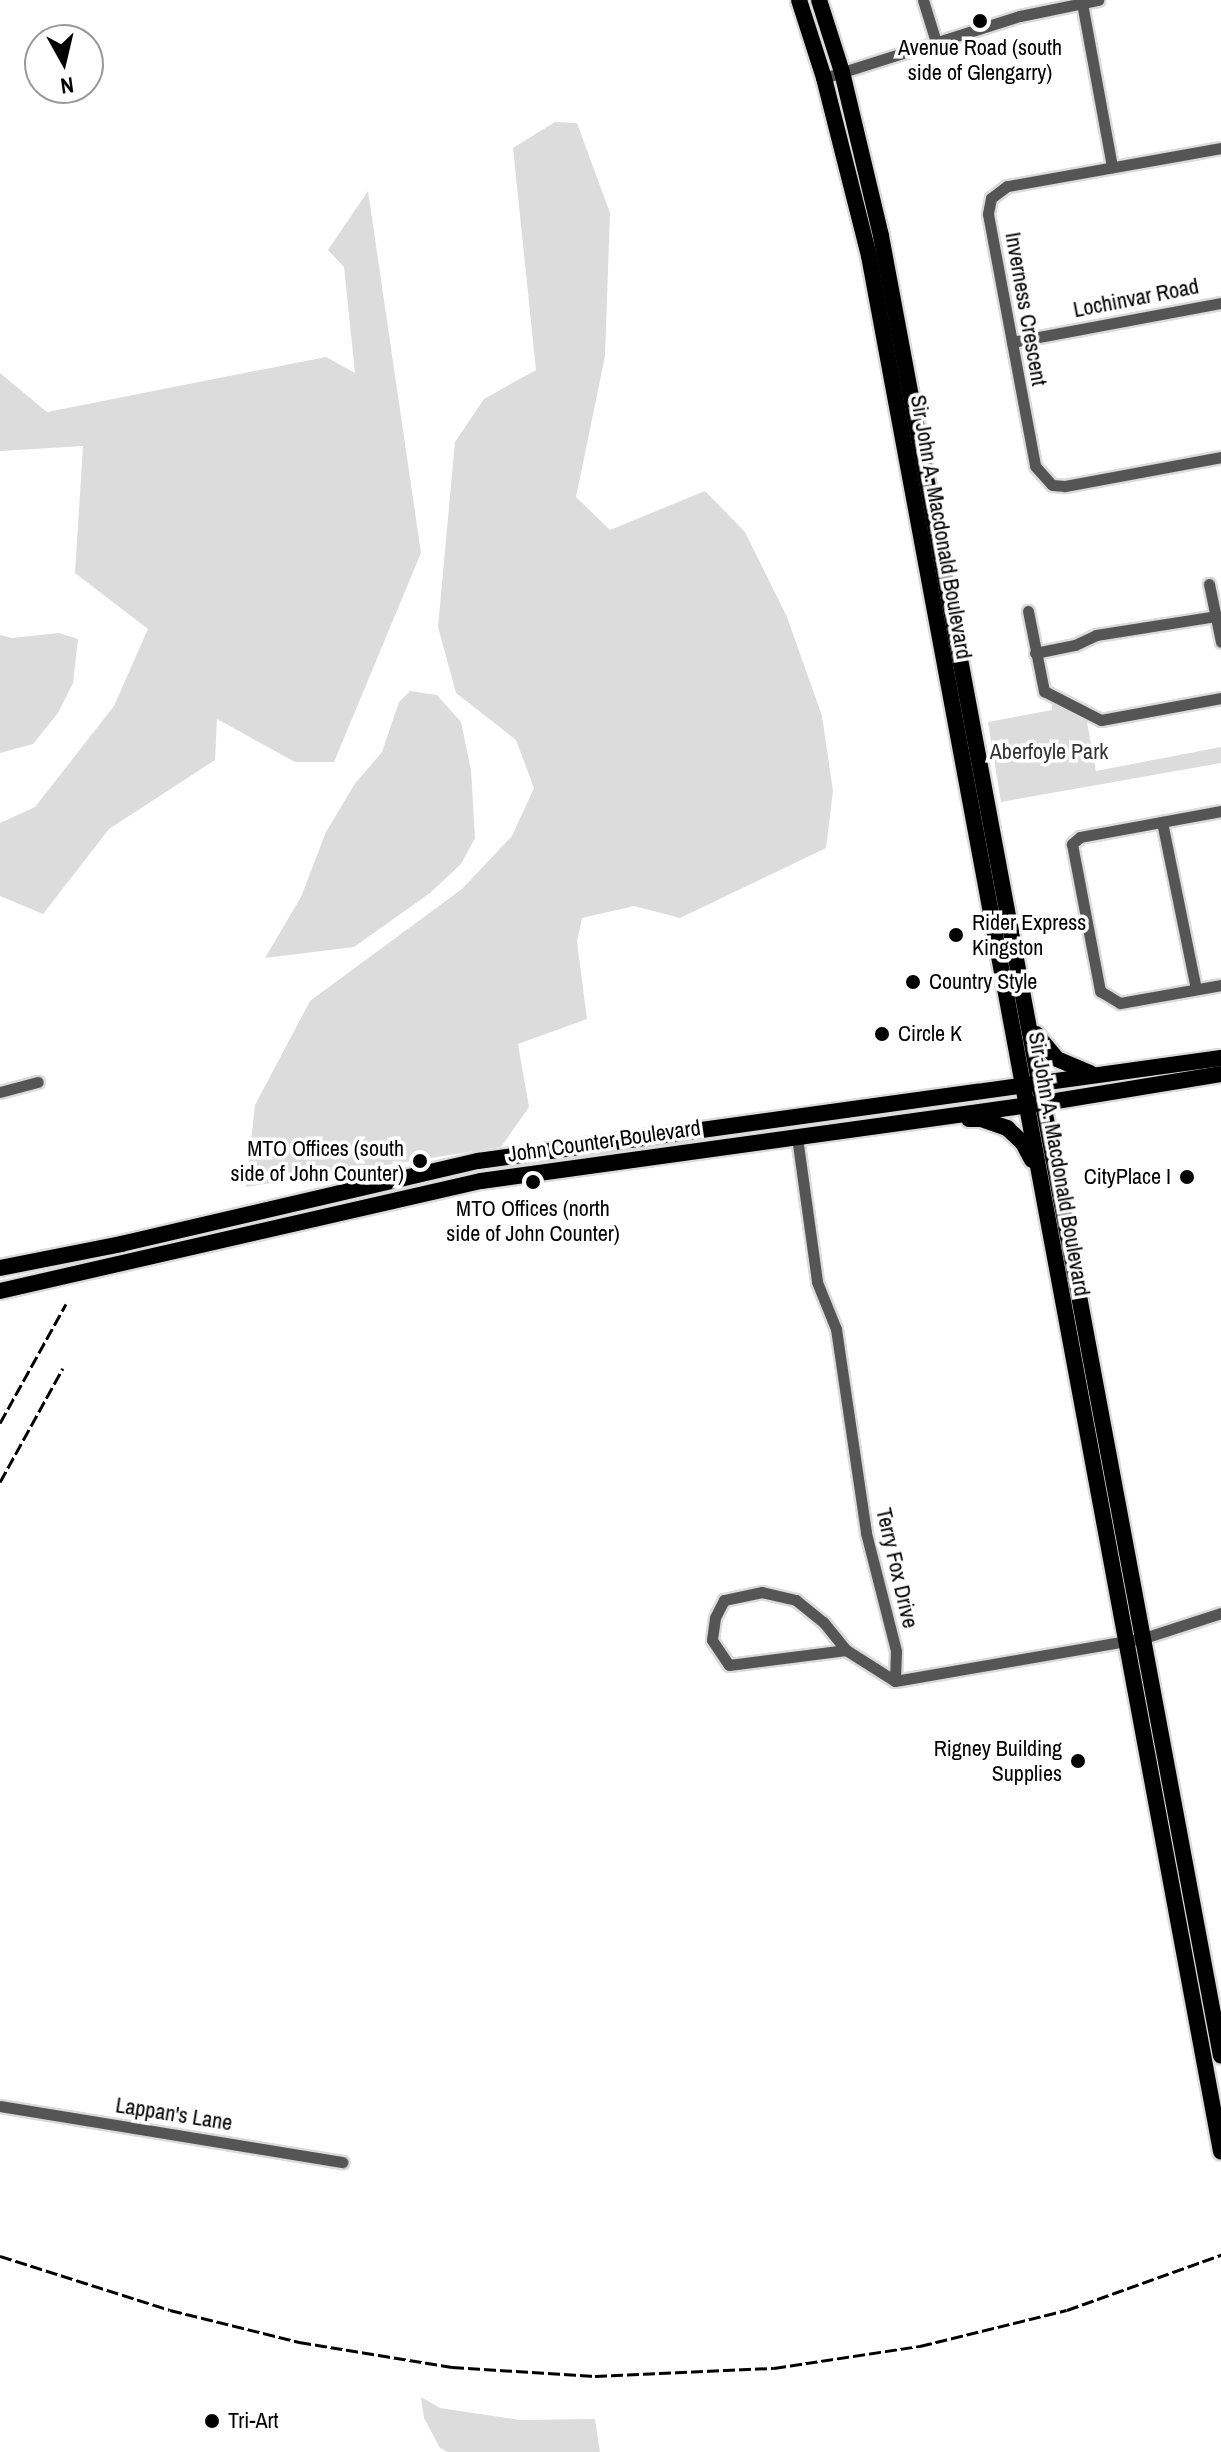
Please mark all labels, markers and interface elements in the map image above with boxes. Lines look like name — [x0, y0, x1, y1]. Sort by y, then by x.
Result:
marker: Avenue Road (south side of Glengarry) — [971, 12, 989, 30]
north arrow — [24, 24, 104, 104]
place label: Avenue Road (south side of Glengarry) — [898, 34, 1062, 86]
text: N — [59, 70, 76, 102]
street label: Inverness Crescent — [1000, 230, 1052, 388]
street label: Lochinvar Road — [1071, 273, 1201, 323]
street label: Sir John A. Macdonald Boulevard — [905, 392, 977, 662]
park label: Aberfoyle Park — [990, 739, 1108, 765]
place label: Rider Express Kingston — [972, 909, 1086, 960]
marker: Rider Express Kingston — [947, 926, 965, 944]
place label: Country Style — [929, 969, 1037, 995]
marker: Country Style — [904, 973, 922, 991]
place label: Circle K — [898, 1021, 962, 1047]
marker: Circle K — [873, 1025, 891, 1043]
street label: Sir John A. Macdonald Boulevard — [1023, 1029, 1095, 1299]
street label: John Counter Boulevard — [506, 1114, 702, 1168]
place label: MTO Offices (south side of John Counter) — [231, 1135, 404, 1186]
marker: MTO Offices (south side of John Counter) — [411, 1152, 429, 1170]
place label: CityPlace I — [1084, 1164, 1171, 1190]
marker: CityPlace I — [1178, 1168, 1196, 1186]
marker: MTO Offices (north side of John Counter) — [524, 1173, 542, 1191]
place label: MTO Offices (north side of John Counter) — [446, 1195, 620, 1246]
street label: Terry Fox Drive — [870, 1505, 924, 1631]
place label: Rigney Building Supplies — [934, 1735, 1062, 1786]
marker: Rigney Building Supplies — [1069, 1752, 1087, 1770]
street label: Lappan's Lane — [114, 2092, 234, 2136]
place label: Tri-Art — [228, 2408, 278, 2434]
marker: Tri-Art — [203, 2412, 221, 2430]

